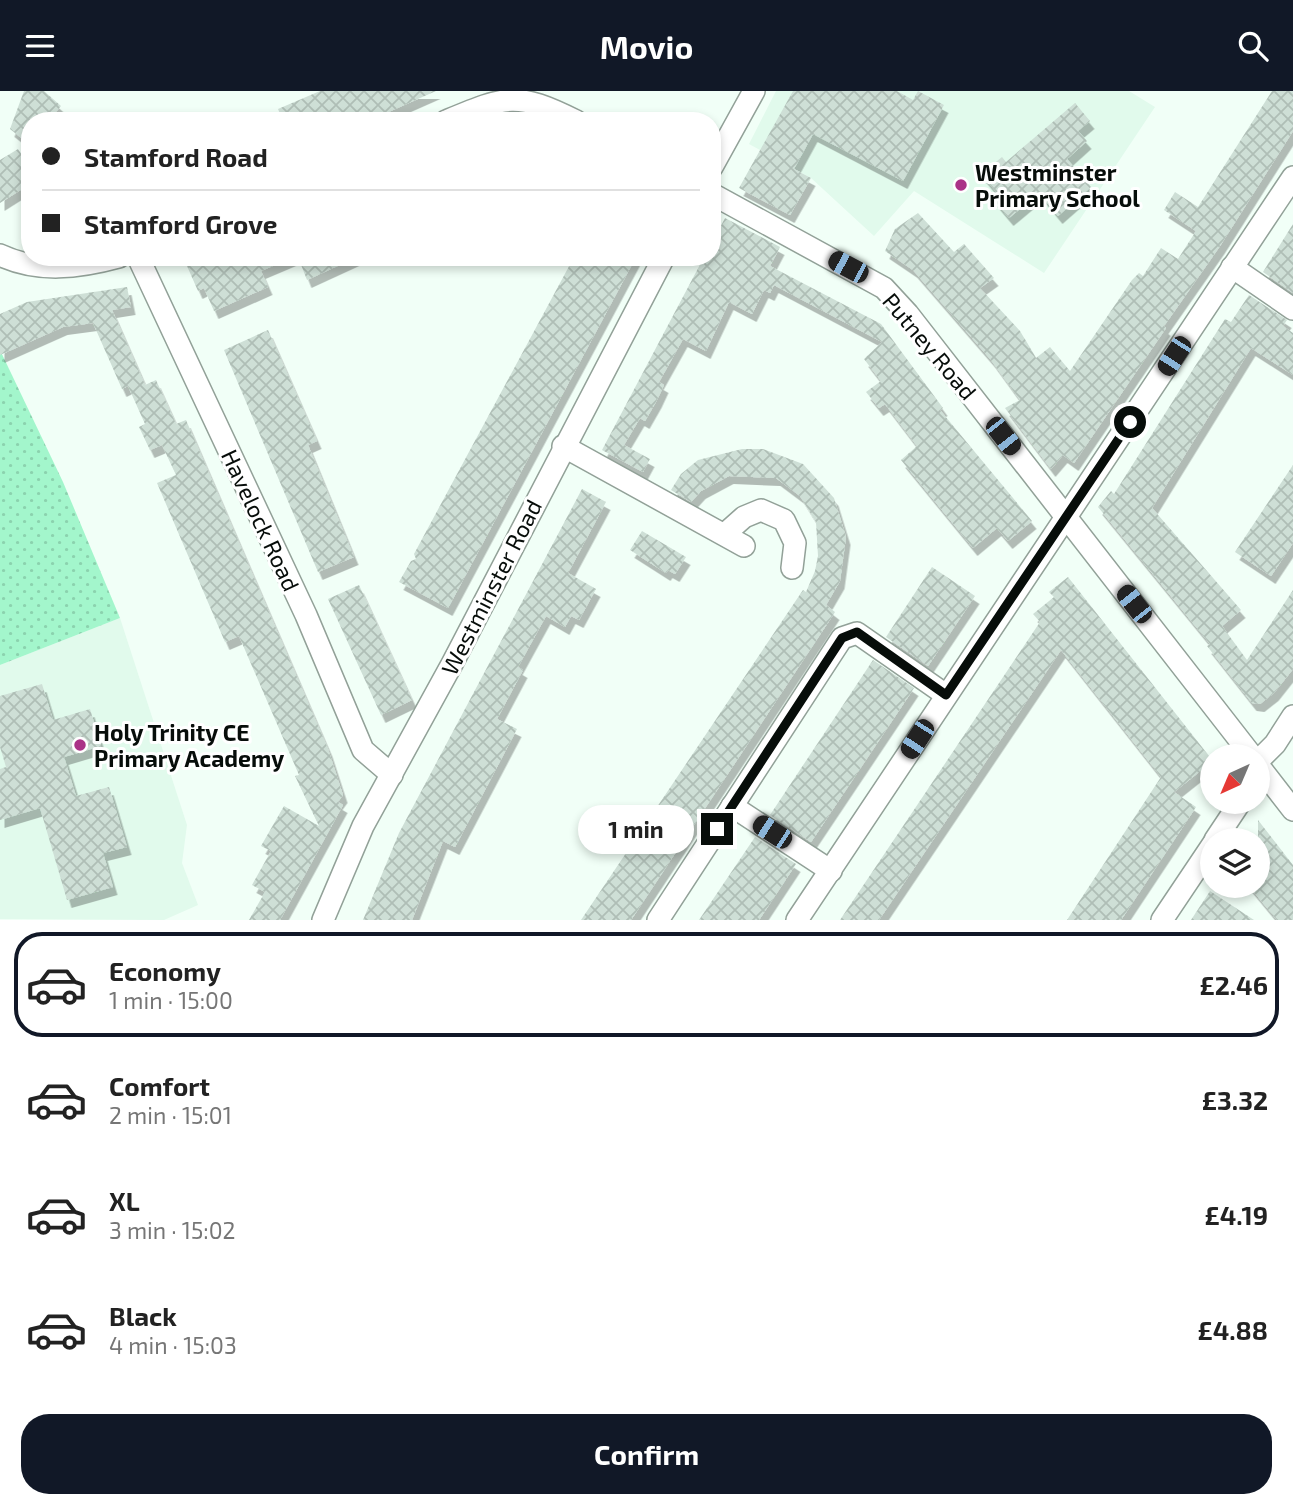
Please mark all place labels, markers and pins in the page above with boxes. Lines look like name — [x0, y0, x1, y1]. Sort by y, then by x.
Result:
place label: Westminster Primary School — [975, 158, 1140, 212]
marker: Westminster Primary School — [953, 177, 969, 193]
place label: Holy Trinity CE Primary Academy — [94, 718, 284, 772]
marker: Holy Trinity CE Primary Academy — [72, 737, 88, 753]

